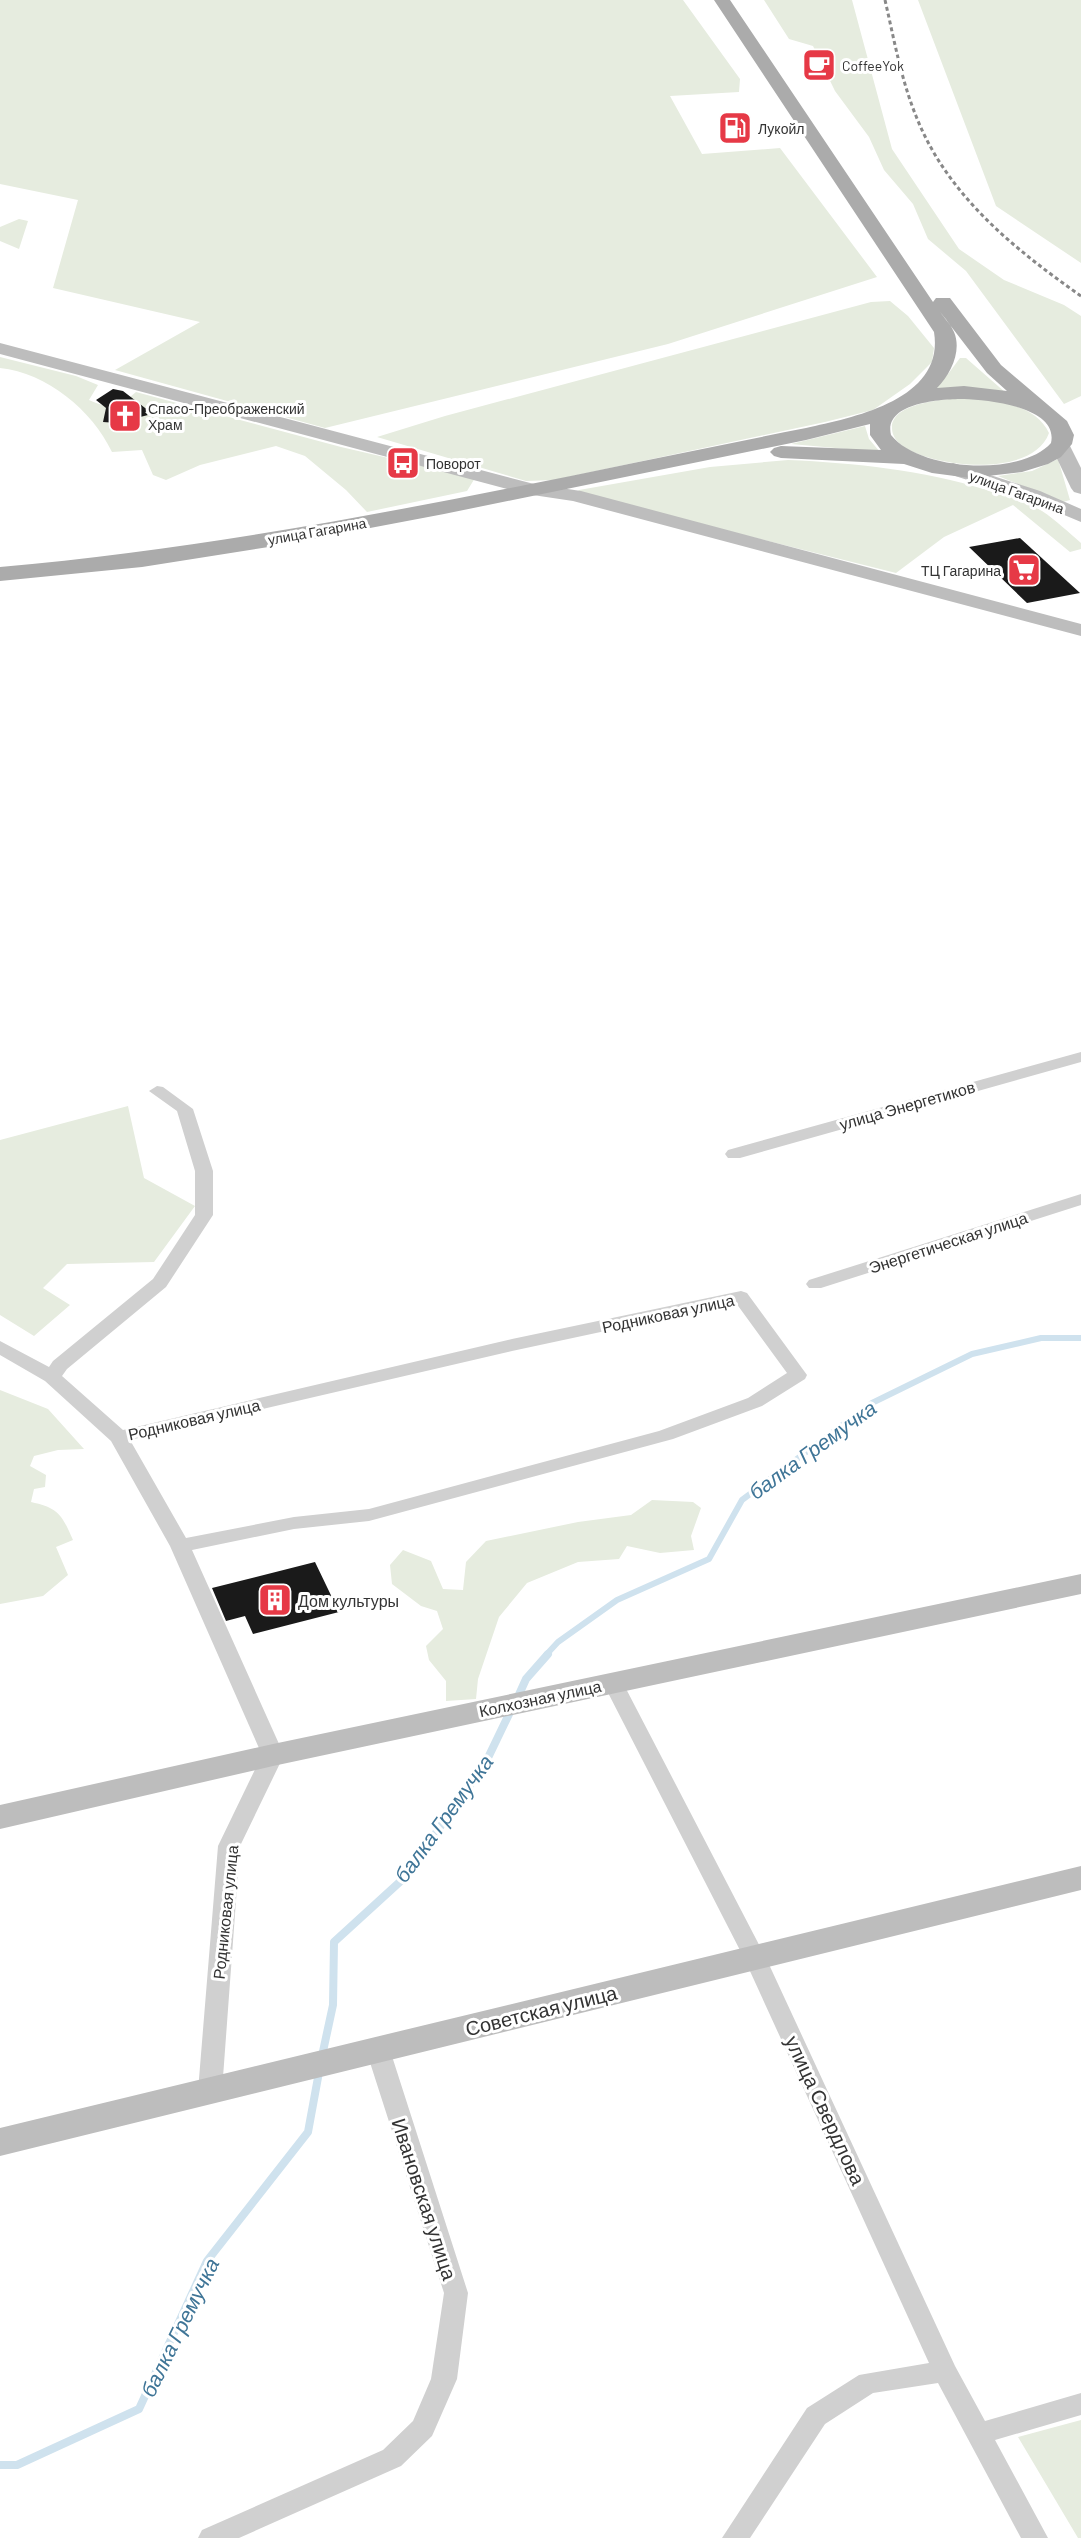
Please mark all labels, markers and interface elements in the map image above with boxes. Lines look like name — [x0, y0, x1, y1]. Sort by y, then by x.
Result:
cafe icon: CoffeeYok — [801, 47, 837, 83]
place label: CoffeeYok — [842, 57, 904, 74]
fuel station icon: Лукойл — [717, 110, 753, 146]
place label: Лукойл — [758, 120, 804, 137]
church icon: Спасо-Преображенский Храм — [107, 398, 143, 434]
place label: Спасо-Преображенский Храм — [148, 400, 305, 433]
bus stop icon: Поворот — [385, 445, 421, 481]
place label: Поворот — [426, 455, 481, 472]
street label: улица Гагарина — [967, 467, 1067, 517]
street label: улица Гагарина — [266, 514, 368, 548]
supermarket icon: ТЦ Гагарина — [1006, 552, 1042, 588]
place label: ТЦ Гагарина — [921, 562, 1001, 579]
street label: улица Энергетиков — [837, 1077, 977, 1133]
street label: Энергетическая улица — [866, 1207, 1030, 1277]
street label: Родниковая улица — [600, 1290, 736, 1336]
water label: балка Гремучка — [743, 1394, 881, 1504]
street label: Родниковая улица — [126, 1395, 262, 1443]
building icon: Дом культуры — [257, 1582, 293, 1618]
place label: Дом культуры — [298, 1591, 399, 1610]
street label: Колхозная улица — [477, 1676, 603, 1720]
water label: балка Гремучка — [388, 1749, 498, 1887]
street label: Родниковая улица — [209, 1844, 242, 1980]
street label: Советская улица — [463, 1979, 620, 2040]
street label: улица Свердлова — [781, 2032, 871, 2189]
street label: Ивановская улица — [388, 2115, 463, 2284]
water label: балка Гремучка — [135, 2253, 223, 2401]

